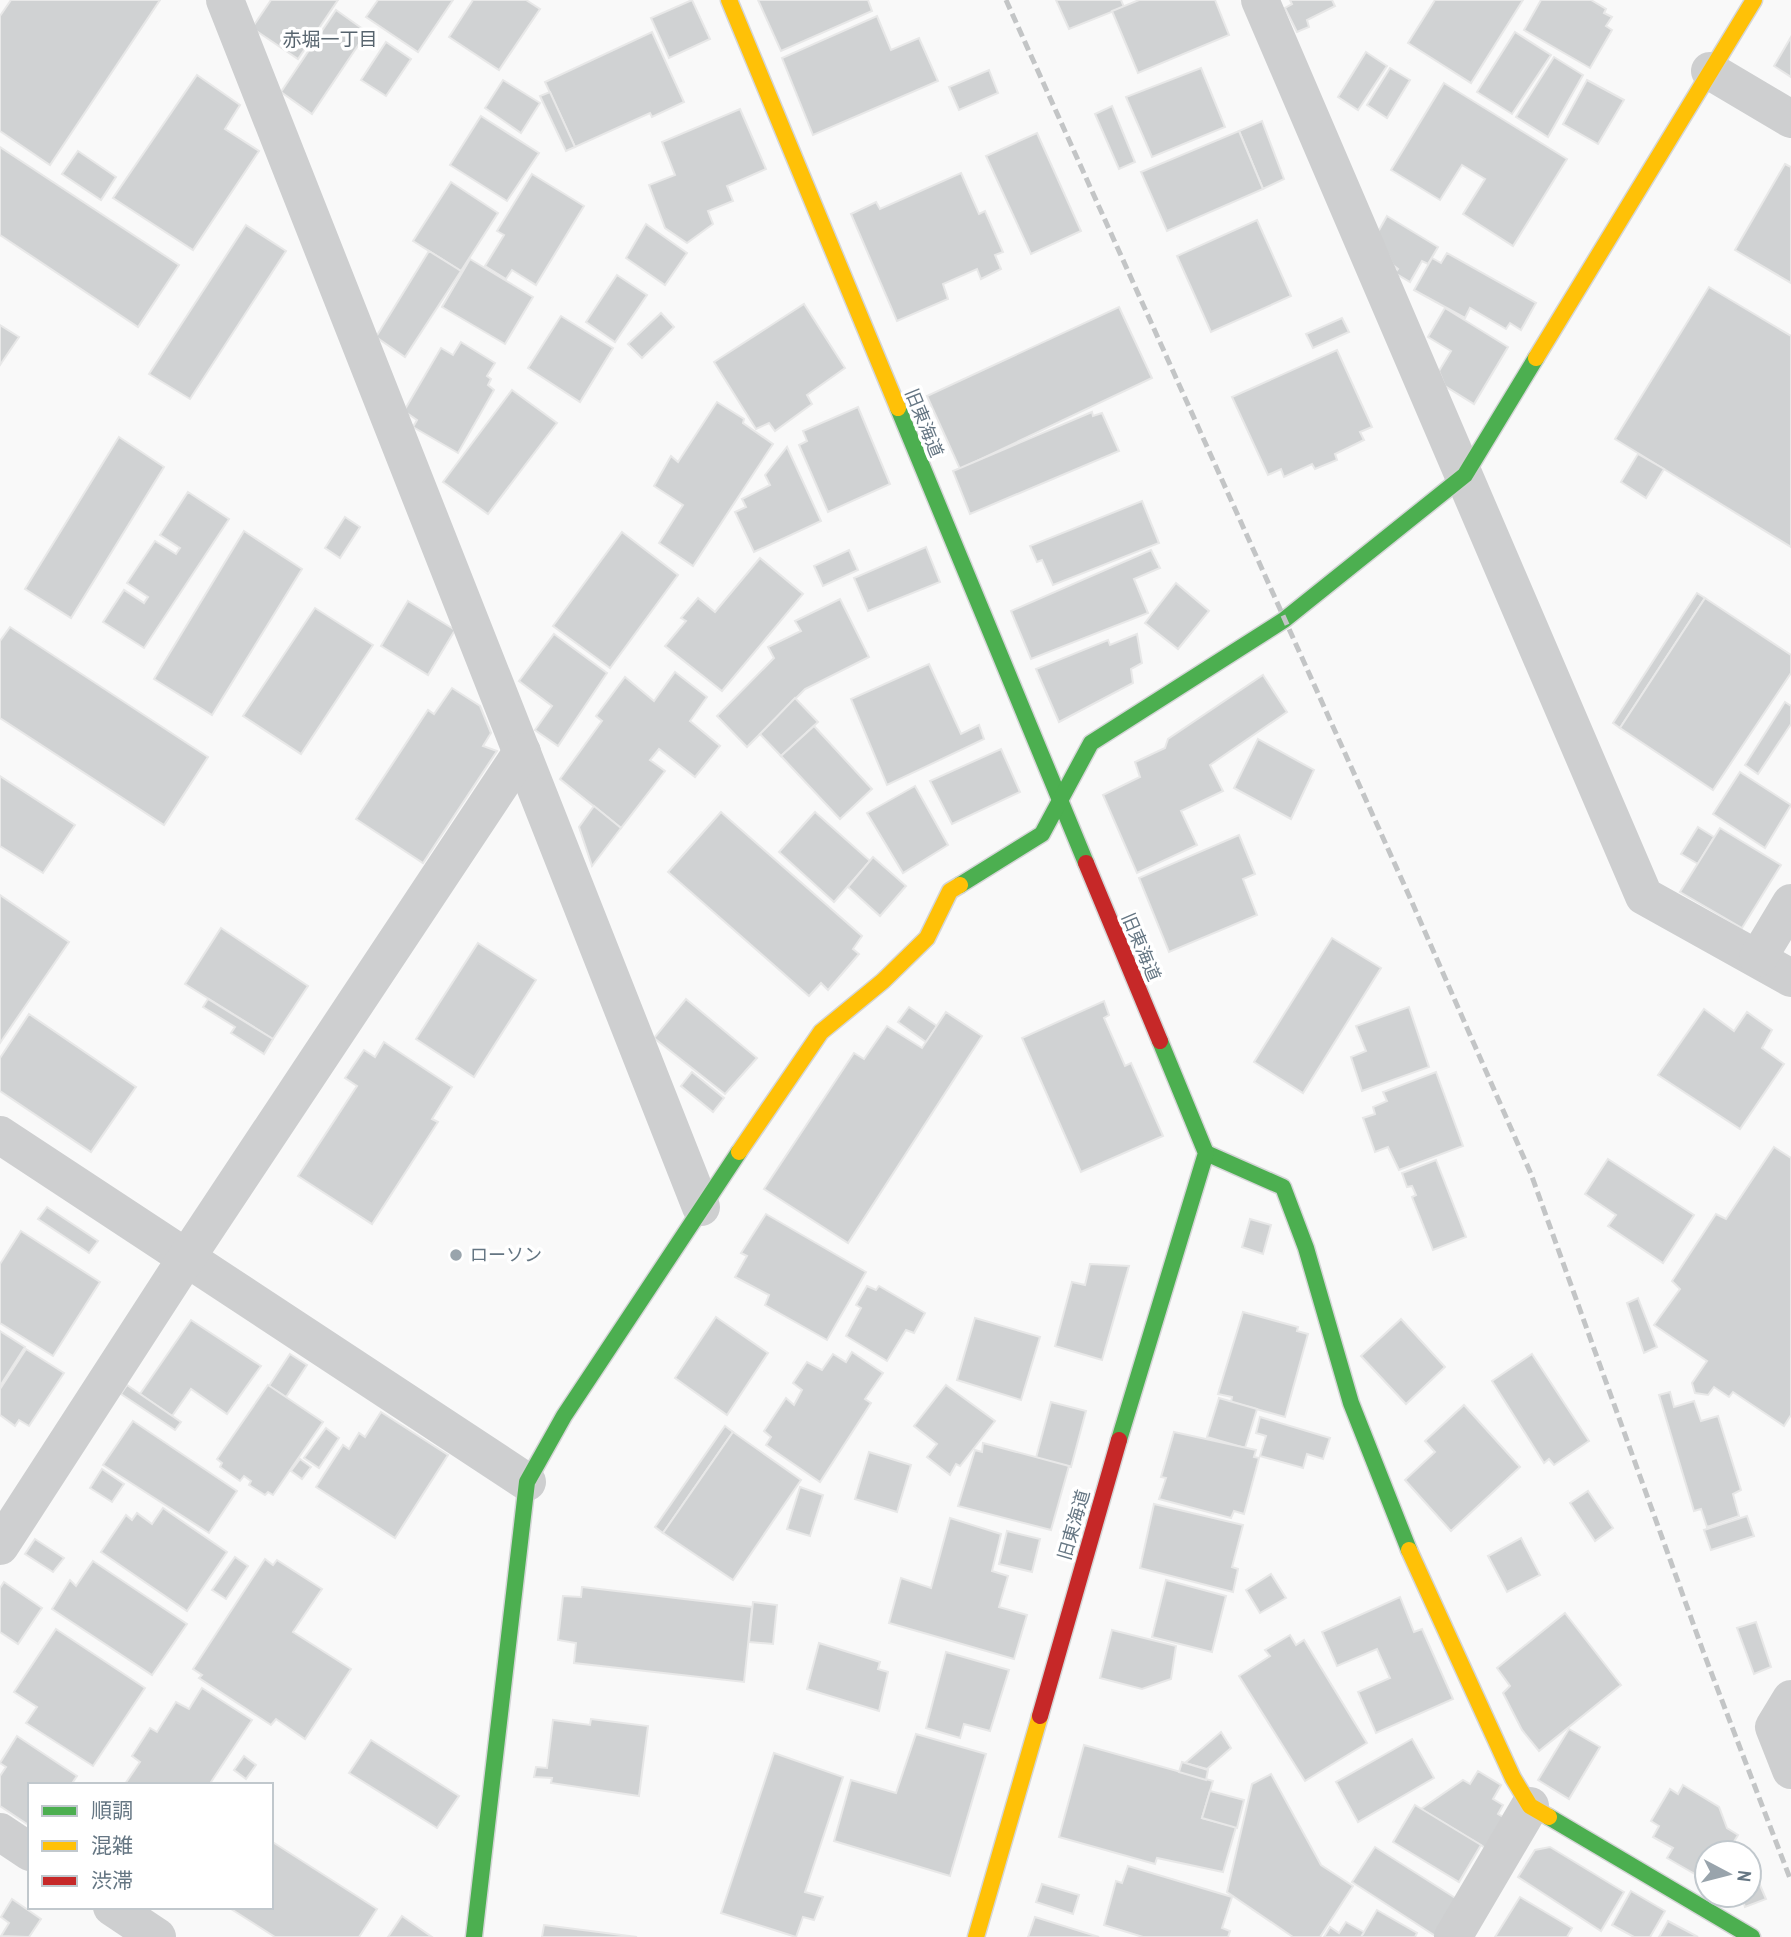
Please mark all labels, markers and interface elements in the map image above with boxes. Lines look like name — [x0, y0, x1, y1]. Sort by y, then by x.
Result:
district label: 赤堀一丁目 — [282, 26, 378, 52]
street label: 旧東海道 — [899, 385, 950, 461]
street label: 旧東海道 — [1116, 909, 1167, 985]
place label: ローソン — [470, 1242, 542, 1267]
marker: ローソン — [448, 1247, 464, 1263]
street label: 旧東海道 — [1052, 1487, 1095, 1563]
legend — [28, 1783, 273, 1909]
text: 順調 — [91, 1796, 133, 1825]
text: 混雑 — [91, 1831, 133, 1860]
north arrow — [1693, 1839, 1763, 1909]
text: 渋滞 — [91, 1866, 133, 1895]
text: N — [1731, 1869, 1758, 1883]

